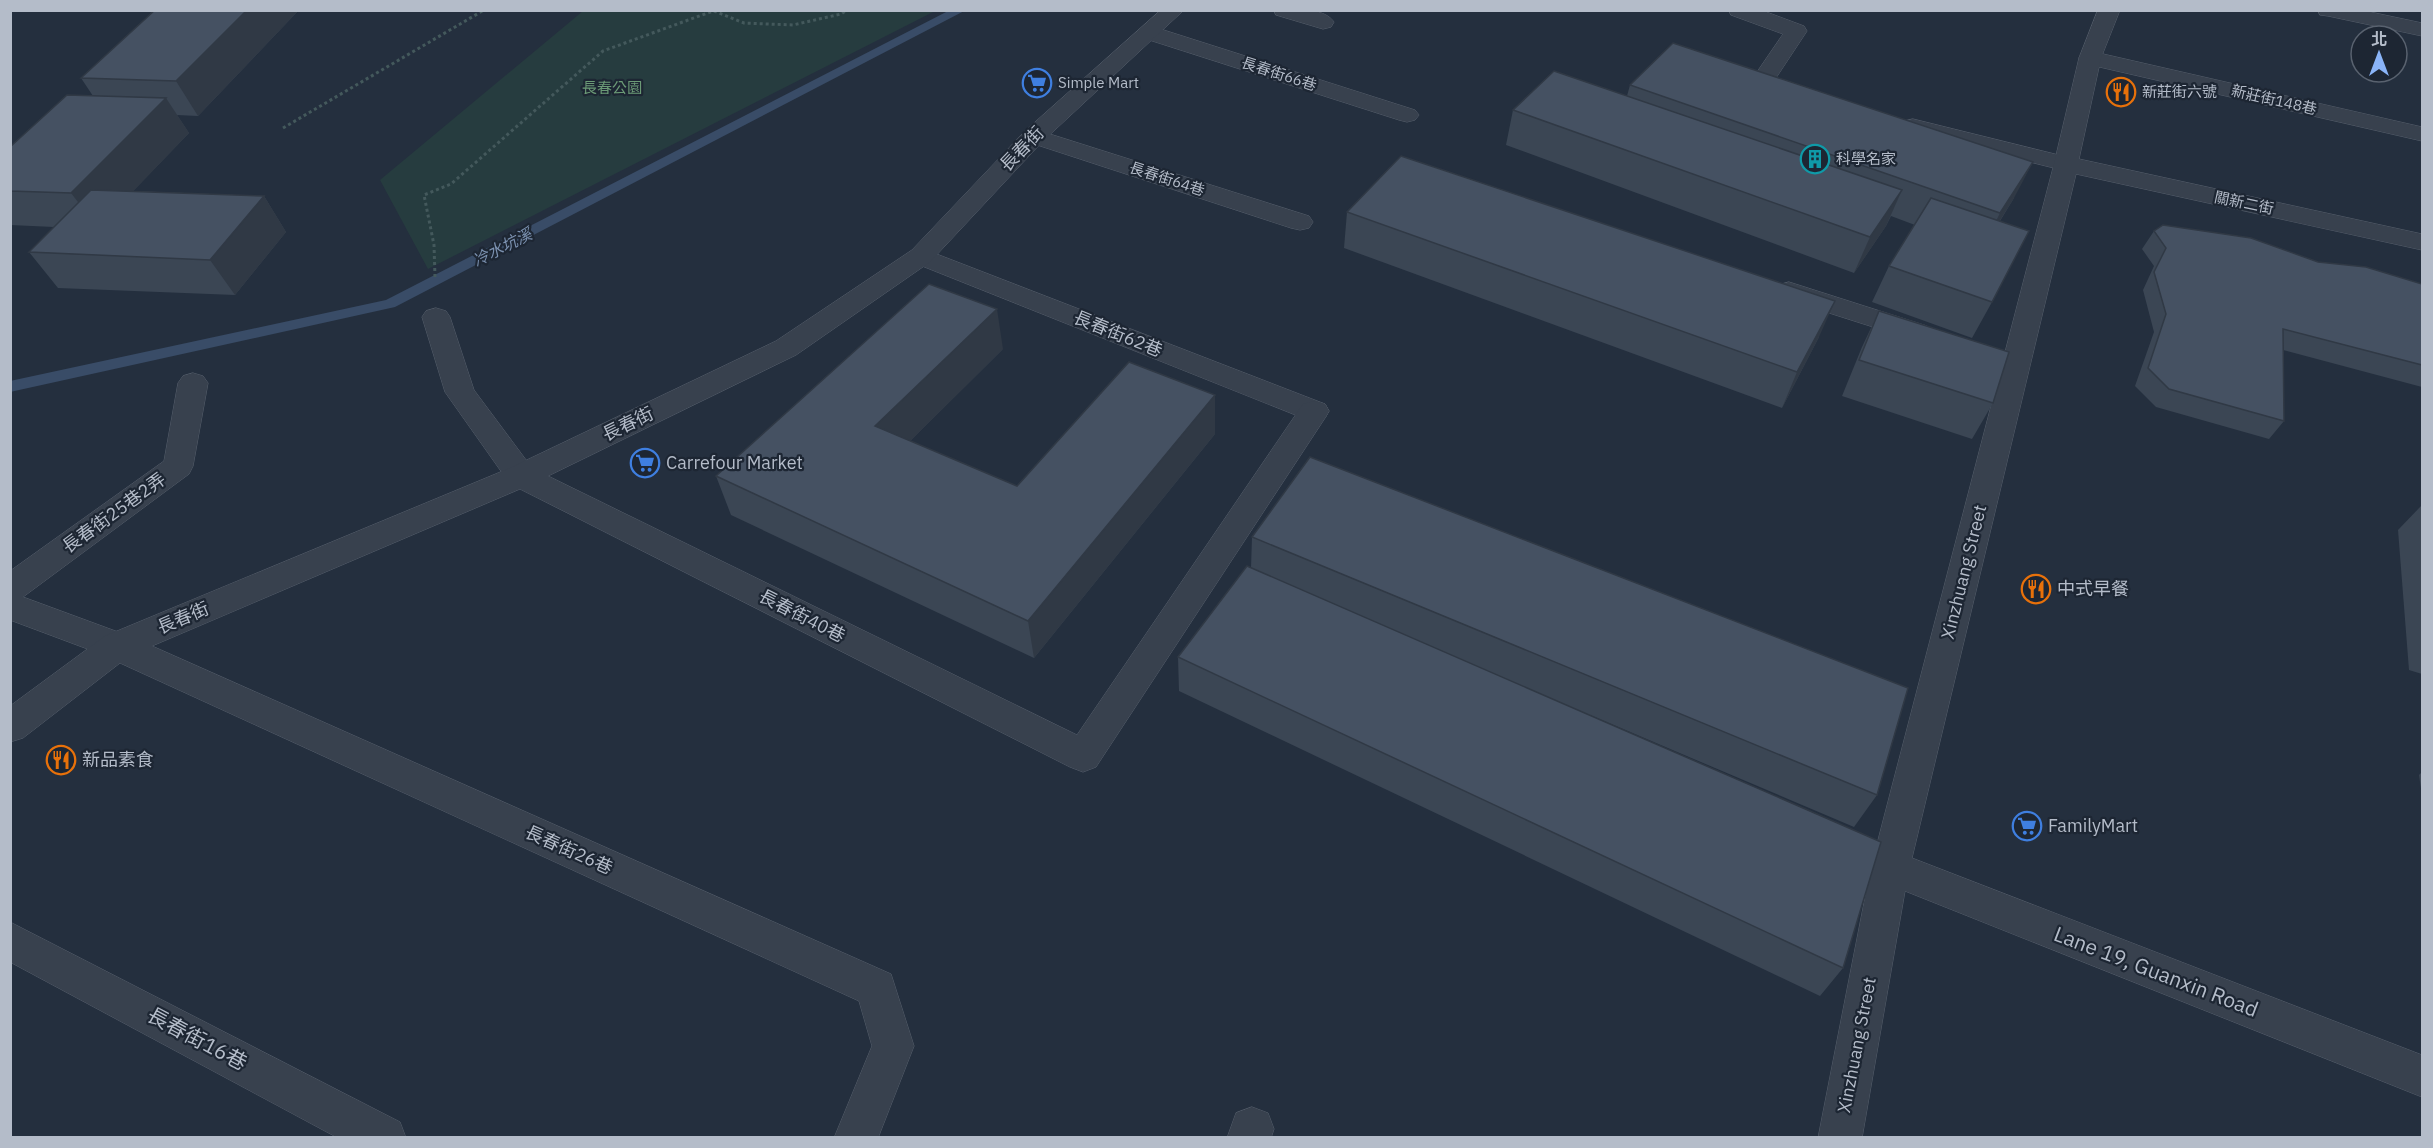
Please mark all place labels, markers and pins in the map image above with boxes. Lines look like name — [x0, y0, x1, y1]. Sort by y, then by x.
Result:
supermarket icon: Simple Mart — [1021, 67, 1053, 99]
place label: Simple Mart — [1058, 73, 1139, 92]
restaurant icon: 新莊街六號 — [2105, 76, 2137, 108]
place label: 新莊街六號 — [2142, 82, 2217, 101]
building icon: 科學名家 — [1799, 143, 1831, 175]
place label: 科學名家 — [1836, 149, 1896, 168]
supermarket icon: Carrefour Market — [629, 447, 661, 479]
place label: Carrefour Market — [666, 451, 803, 474]
restaurant icon: 中式早餐 — [2020, 573, 2052, 605]
place label: 中式早餐 — [2057, 577, 2129, 600]
restaurant icon: 新品素食 — [45, 744, 77, 776]
place label: 新品素食 — [82, 748, 154, 771]
supermarket icon: FamilyMart — [2011, 810, 2043, 842]
place label: FamilyMart — [2048, 814, 2138, 837]

